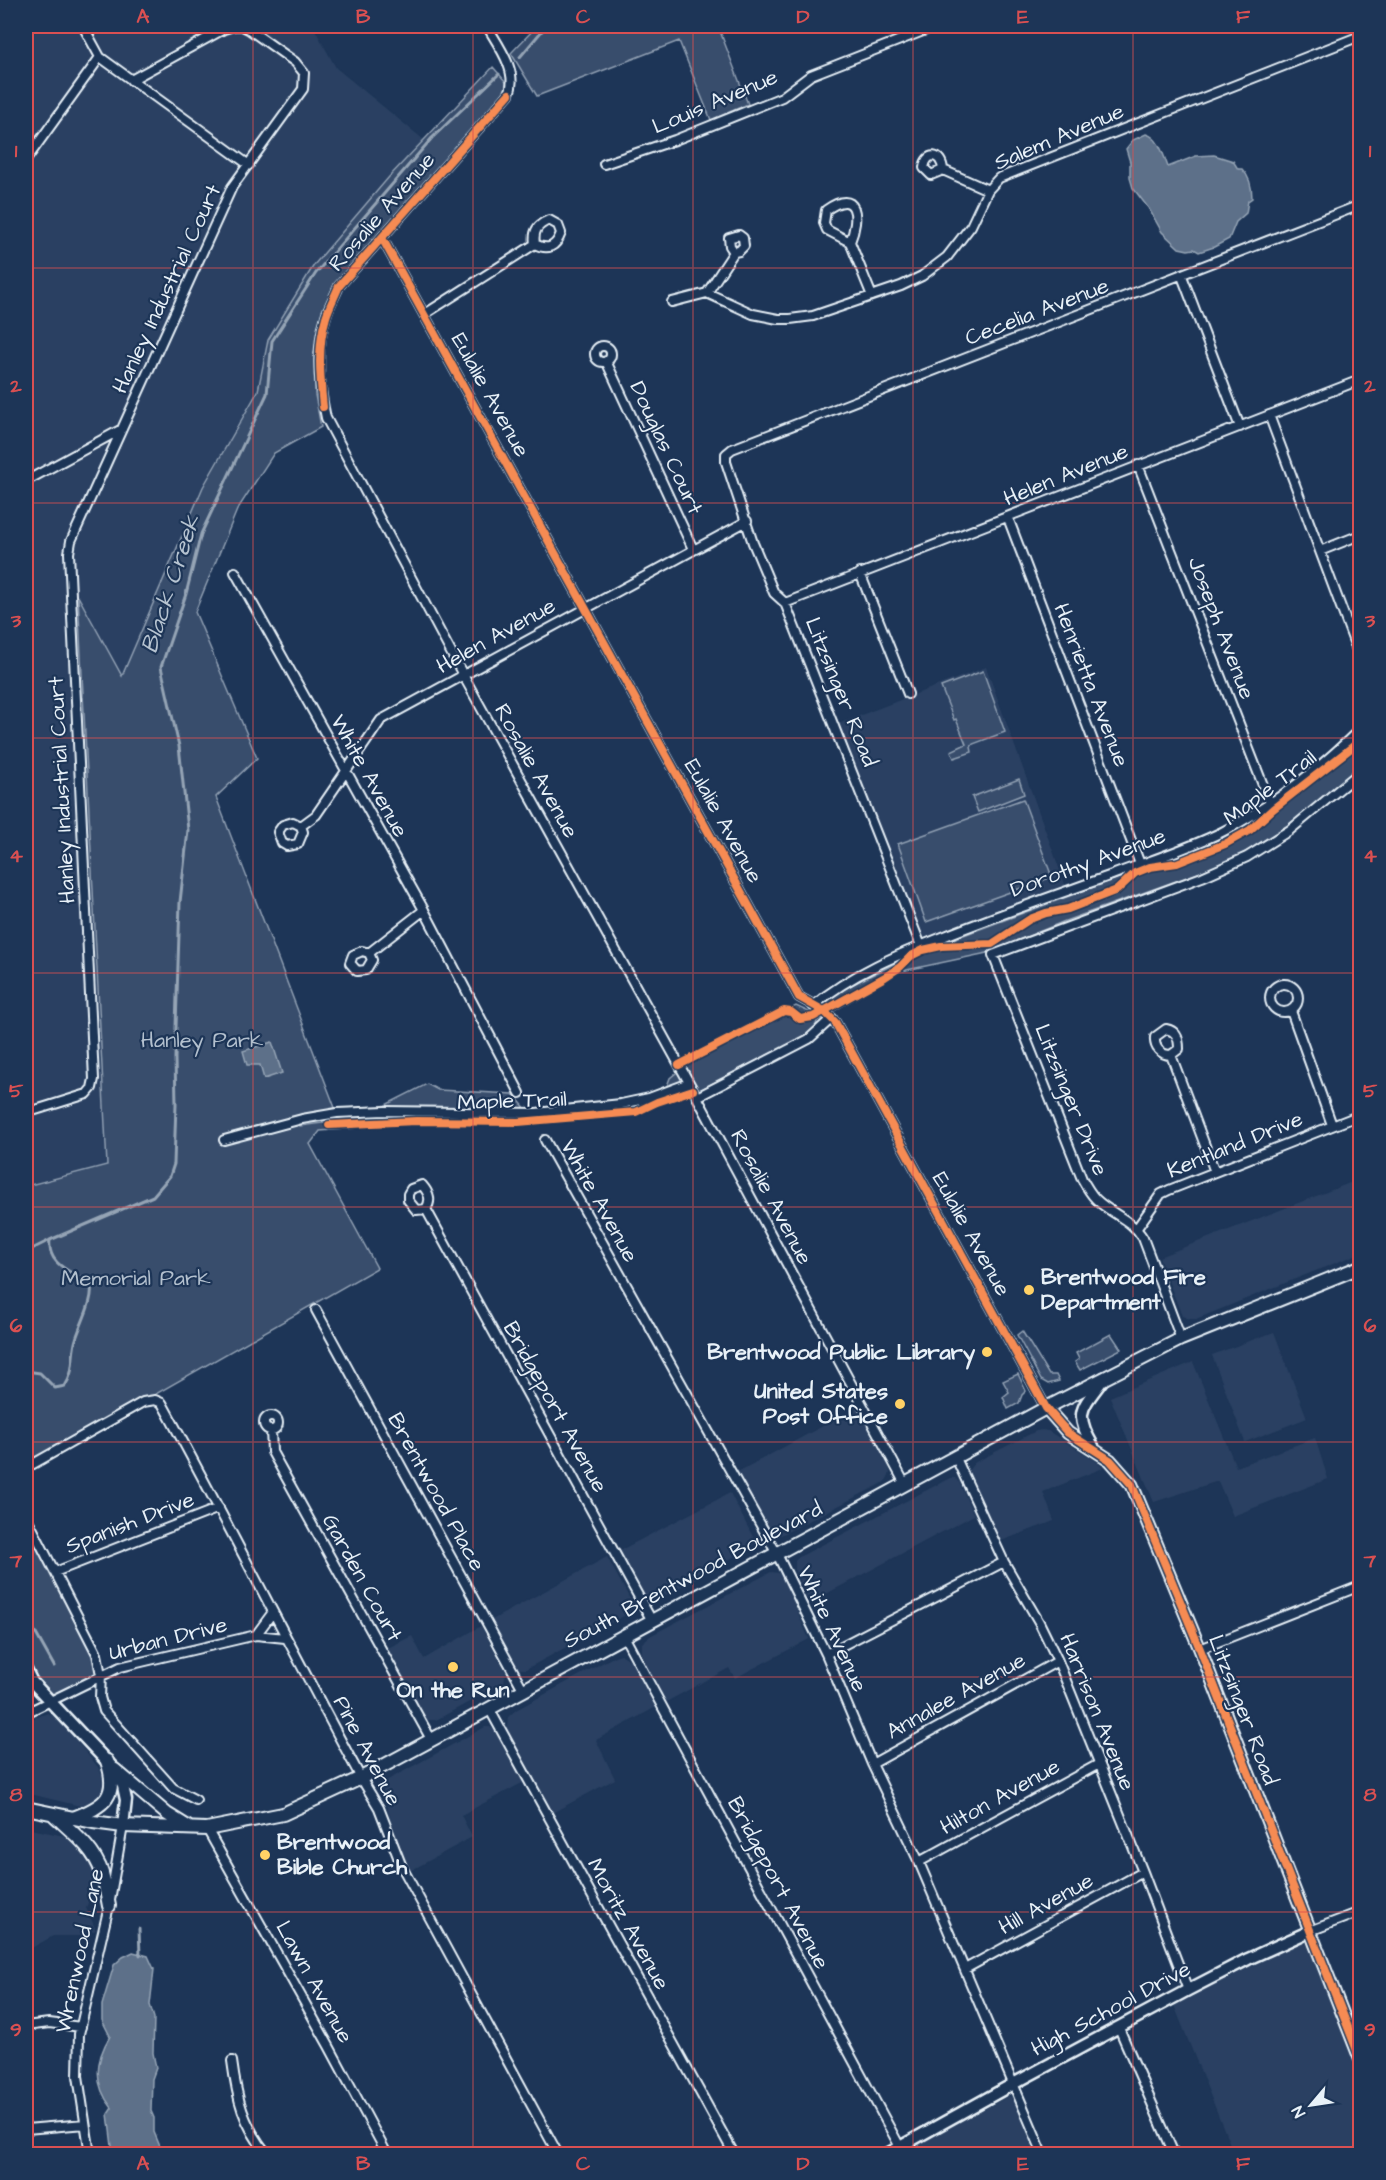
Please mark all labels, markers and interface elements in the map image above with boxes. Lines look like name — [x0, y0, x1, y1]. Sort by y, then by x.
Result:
text: A — [137, 3, 150, 31]
text: B — [356, 3, 371, 31]
text: C — [576, 3, 591, 31]
text: D — [797, 3, 810, 31]
text: E — [1017, 3, 1029, 31]
text: F — [1236, 3, 1251, 31]
street label: Louis Avenue — [648, 62, 783, 142]
street label: Salem Avenue — [989, 96, 1129, 178]
text: 1 — [15, 137, 18, 165]
text: 1 — [1369, 137, 1372, 165]
street label: Rosalie Avenue — [321, 145, 443, 279]
street label: Hanley Industrial Court — [105, 179, 230, 399]
street label: Cecelia Avenue — [961, 270, 1113, 354]
street label: Eulalie Avenue — [443, 327, 537, 463]
text: 2 — [9, 372, 22, 400]
text: 2 — [1363, 372, 1376, 400]
street label: Douglas Court — [621, 376, 710, 520]
street label: Helen Avenue — [999, 436, 1133, 514]
water label: Black Creek — [133, 509, 210, 658]
street label: Joseph Avenue — [1180, 552, 1262, 704]
street label: Helen Avenue — [431, 590, 561, 682]
street label: Henrietta Avenue — [1046, 599, 1136, 771]
text: 3 — [10, 607, 22, 635]
text: 3 — [1364, 607, 1376, 635]
street label: Litzsinger Road — [796, 613, 885, 772]
street label: Hanley Industrial Court — [41, 675, 84, 904]
street label: Rosalie Avenue — [486, 698, 586, 844]
street label: White Avenue — [322, 709, 416, 843]
street label: Maple Trail — [1217, 743, 1323, 833]
street label: Eulalie Avenue — [676, 753, 770, 889]
street label: Dorothy Avenue — [1006, 820, 1170, 906]
text: 4 — [9, 842, 23, 870]
text: 4 — [1363, 842, 1377, 870]
street label: Litzsinger Drive — [1026, 1020, 1116, 1181]
park label: Hanley Park — [141, 1025, 264, 1057]
text: 5 — [9, 1077, 24, 1105]
text: 5 — [1363, 1077, 1378, 1105]
street label: Maple Trail — [457, 1084, 567, 1118]
street label: Kentland Drive — [1162, 1104, 1308, 1186]
street label: Rosalie Avenue — [722, 1124, 820, 1270]
street label: White Avenue — [552, 1134, 646, 1268]
street label: Eulalie Avenue — [924, 1166, 1018, 1302]
place label: Brentwood Fire Department — [1041, 1262, 1206, 1318]
park label: Memorial Park — [61, 1263, 211, 1294]
marker: Brentwood Fire Department — [1022, 1283, 1036, 1297]
text: 6 — [10, 1312, 23, 1340]
text: 6 — [1364, 1312, 1377, 1340]
street label: Bridgeport Avenue — [494, 1316, 615, 1499]
place label: Brentwood Public Library — [707, 1337, 976, 1370]
marker: Brentwood Public Library — [980, 1345, 994, 1359]
place label: United States Post Office — [754, 1376, 888, 1432]
marker: United States Post Office — [893, 1397, 907, 1411]
street label: Brentwood Place — [380, 1407, 492, 1577]
street label: Spanish Drive — [61, 1484, 199, 1562]
street label: South Brentwood Boulevard — [558, 1493, 828, 1657]
street label: Garden Court — [314, 1509, 410, 1648]
text: 7 — [9, 1547, 23, 1575]
text: 7 — [1363, 1547, 1377, 1575]
street label: White Avenue — [789, 1561, 875, 1697]
street label: Urban Drive — [106, 1609, 230, 1669]
street label: Harrison Avenue — [1051, 1629, 1143, 1795]
street label: Litzsinger Road — [1199, 1630, 1286, 1790]
street label: Annalee Avenue — [881, 1645, 1031, 1747]
marker: On the Run — [446, 1660, 460, 1674]
place label: On the Run — [397, 1675, 509, 1706]
street label: Pine Avenue — [325, 1690, 409, 1812]
street label: Hilton Avenue — [934, 1751, 1066, 1843]
text: 8 — [10, 1781, 23, 1809]
text: 8 — [1364, 1781, 1377, 1809]
street label: Bridgeport Avenue — [718, 1791, 837, 1975]
place label: Brentwood Bible Church — [277, 1827, 408, 1883]
marker: Brentwood Bible Church — [258, 1848, 272, 1862]
street label: Moritz Avenue — [579, 1853, 677, 1995]
street label: Hill Avenue — [993, 1865, 1099, 1943]
street label: Wrenwood Lane — [47, 1866, 113, 2036]
street label: Lawn Avenue — [268, 1915, 360, 2049]
street label: High School Drive — [1026, 1954, 1197, 2065]
text: 9 — [10, 2016, 22, 2044]
text: 9 — [1364, 2016, 1376, 2044]
north arrow — [1281, 2075, 1341, 2135]
text: N — [1287, 2102, 1311, 2122]
text: A — [137, 2150, 150, 2178]
text: B — [356, 2150, 371, 2178]
text: C — [576, 2150, 591, 2178]
text: D — [797, 2150, 810, 2178]
text: E — [1017, 2150, 1029, 2178]
text: F — [1236, 2150, 1251, 2178]

